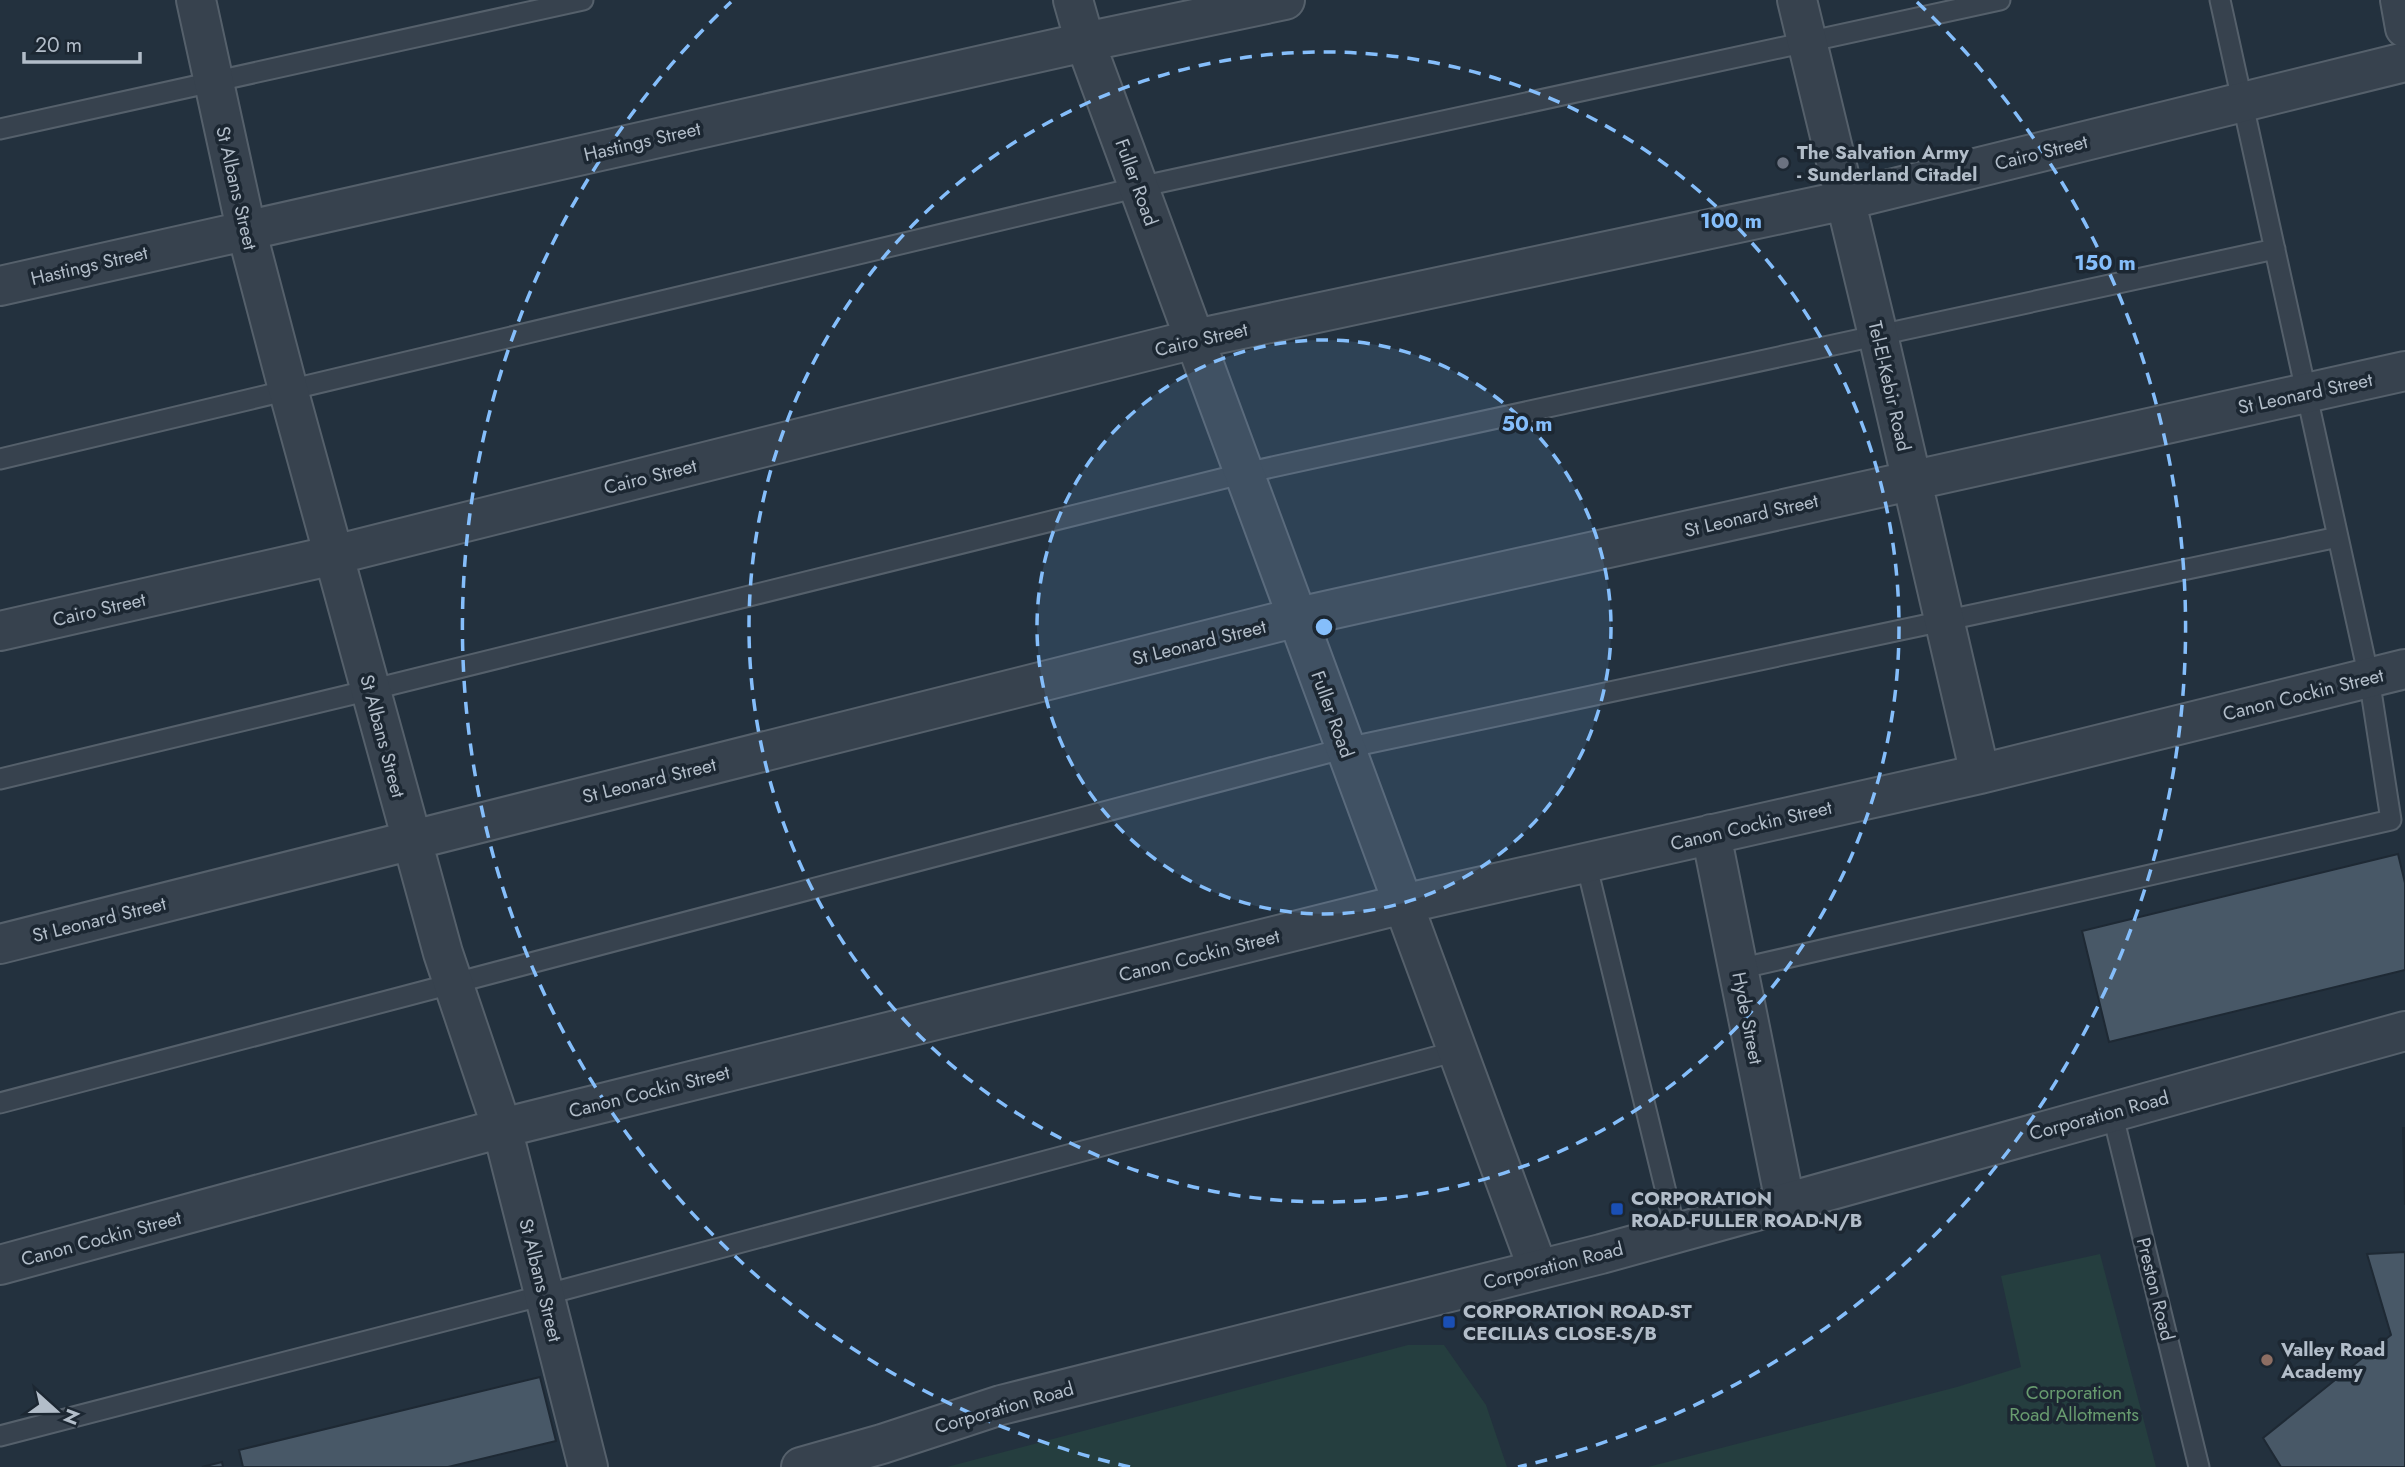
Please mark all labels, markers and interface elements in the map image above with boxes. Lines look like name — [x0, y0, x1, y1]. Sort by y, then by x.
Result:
scale bar — [24, 21, 140, 65]
text: 20 m — [35, 30, 82, 60]
street label: Hastings Street — [581, 115, 704, 168]
street label: St Albans Street — [209, 124, 264, 253]
street label: Cairo Street — [1992, 128, 2091, 177]
street label: Fuller Road — [1108, 135, 1165, 229]
place label: The Salvation Army - Sunderland Citadel — [1797, 139, 1977, 188]
marker: The Salvation Army - Sunderland Citadel — [1775, 155, 1791, 171]
text: 100 m — [1700, 206, 1762, 236]
street label: Hastings Street — [28, 239, 151, 292]
text: 150 m — [2074, 248, 2136, 278]
street label: Cairo Street — [1152, 316, 1251, 363]
street label: Tel-El-Kebir Road — [1861, 318, 1918, 454]
street label: St Leonard Street — [2235, 366, 2375, 421]
text: 50 m — [1502, 409, 1552, 439]
street label: Cairo Street — [601, 452, 700, 501]
street label: St Leonard Street — [1681, 487, 1821, 544]
street label: Cairo Street — [50, 586, 149, 633]
street label: St Leonard Street — [1129, 613, 1269, 672]
centre of rings — [1312, 615, 1336, 639]
street label: Canon Cockin Street — [2220, 661, 2387, 728]
street label: Fuller Road — [1304, 667, 1361, 761]
street label: St Albans Street — [353, 672, 412, 801]
street label: St Leonard Street — [579, 751, 719, 810]
street label: Canon Cockin Street — [1668, 794, 1835, 857]
street label: St Leonard Street — [29, 890, 169, 949]
street label: Canon Cockin Street — [1116, 922, 1283, 989]
street label: Hyde Street — [1725, 970, 1770, 1067]
street label: Canon Cockin Street — [566, 1058, 733, 1125]
street label: Corporation Road — [2026, 1084, 2172, 1147]
place label: CORPORATION ROAD-FULLER ROAD-N/B — [1631, 1185, 1862, 1234]
marker: CORPORATION ROAD-FULLER ROAD-N/B — [1609, 1201, 1625, 1217]
street label: Canon Cockin Street — [18, 1204, 185, 1273]
street label: St Albans Street — [512, 1216, 569, 1345]
street label: Corporation Road — [1480, 1235, 1626, 1296]
street label: Preston Road — [2130, 1235, 2181, 1343]
place label: CORPORATION ROAD-ST CECILIAS CLOSE-S/B — [1463, 1298, 1692, 1347]
marker: CORPORATION ROAD-ST CECILIAS CLOSE-S/B — [1441, 1314, 1457, 1330]
place label: Valley Road Academy — [2280, 1336, 2385, 1385]
marker: Valley Road Academy — [2259, 1352, 2275, 1368]
street label: Corporation Road — [932, 1375, 1077, 1440]
north arrow — [21, 1376, 91, 1446]
park label: Corporation Road Allotments — [2009, 1379, 2139, 1428]
text: N — [56, 1405, 87, 1429]

